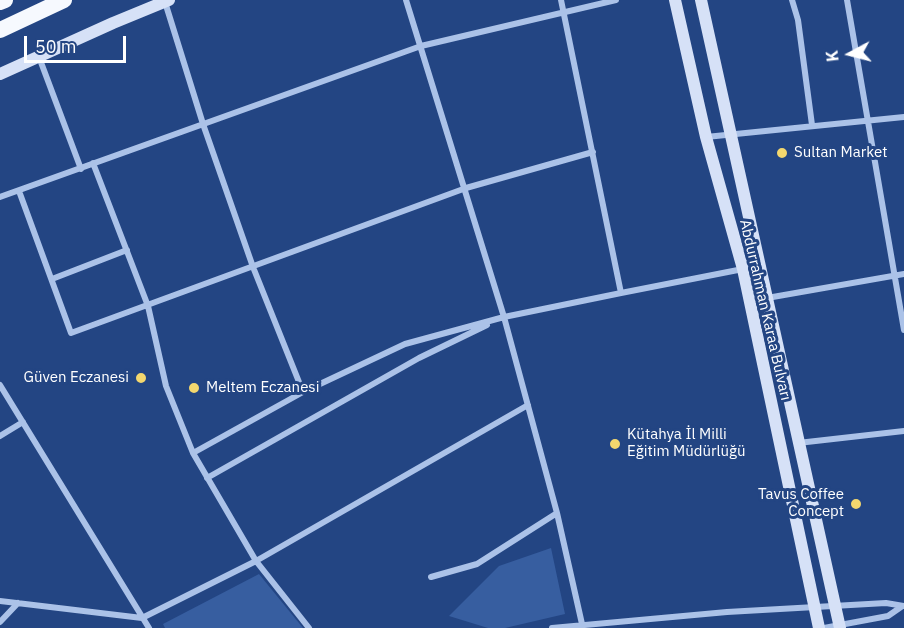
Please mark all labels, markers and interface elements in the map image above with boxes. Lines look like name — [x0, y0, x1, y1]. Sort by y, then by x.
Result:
scale bar — [27, 24, 129, 62]
north arrow — [820, 24, 880, 84]
text: 50 m — [35, 35, 77, 58]
text: K — [822, 49, 843, 63]
place label: Sultan Market — [794, 144, 887, 162]
marker: Sultan Market — [775, 146, 789, 160]
street label: Abdurrahman Karaa Bulvarı — [735, 218, 795, 402]
place label: Güven Eczanesi — [24, 369, 129, 387]
marker: Güven Eczanesi — [134, 371, 148, 385]
place label: Meltem Eczanesi — [206, 379, 319, 397]
marker: Meltem Eczanesi — [187, 381, 201, 395]
place label: Kütahya İl Milli Eğitim Müdürlüğü — [627, 426, 745, 461]
marker: Kütahya İl Milli Eğitim Müdürlüğü — [608, 437, 622, 451]
place label: Tavus Coffee Concept — [758, 486, 844, 521]
marker: Tavus Coffee Concept — [849, 497, 863, 511]

